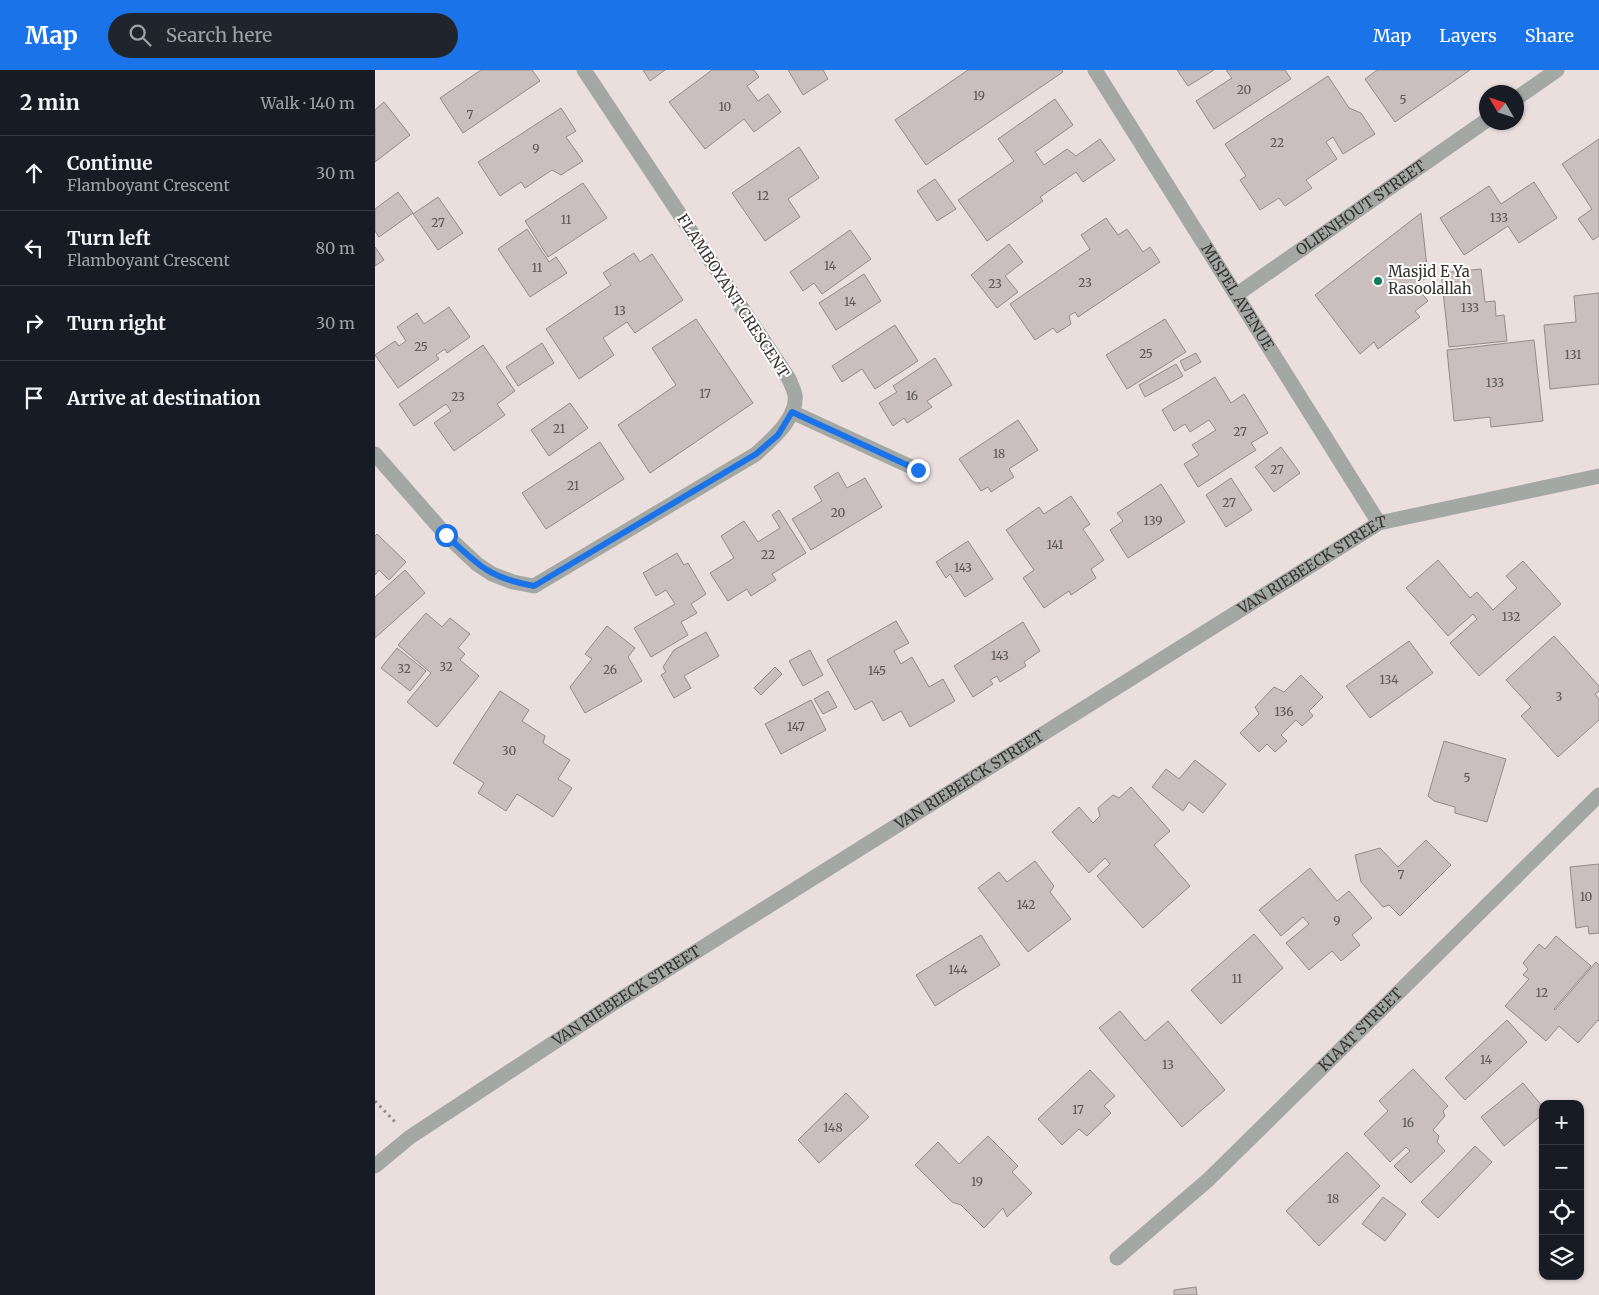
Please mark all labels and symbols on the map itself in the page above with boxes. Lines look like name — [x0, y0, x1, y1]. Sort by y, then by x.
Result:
house number: 20 — [1237, 82, 1252, 97]
north arrow — [1479, 85, 1524, 130]
house number: 19 — [973, 88, 985, 103]
house number: 5 — [1399, 92, 1407, 107]
house number: 10 — [719, 99, 732, 114]
house number: 7 — [467, 107, 474, 122]
house number: 22 — [1270, 135, 1284, 150]
house number: 9 — [532, 141, 540, 156]
street label: OLIENHOUT STREET — [1292, 156, 1429, 259]
house number: 12 — [757, 188, 769, 203]
street label: FLAMBOYANT CRESCENT — [673, 210, 794, 382]
house number: 133 — [1490, 210, 1508, 225]
house number: 11 — [561, 212, 572, 227]
house number: 27 — [431, 215, 445, 230]
street label: MISPEL AVENUE — [1197, 240, 1279, 354]
house number: 14 — [824, 258, 837, 273]
house number: 11 — [532, 260, 543, 275]
place label: Masjid E Ya Rasoolallah — [1388, 262, 1472, 298]
house number: 23 — [1078, 275, 1092, 290]
marker: Masjid E Ya Rasoolallah — [1372, 275, 1384, 287]
house number: 23 — [988, 276, 1002, 291]
house number: 14 — [844, 294, 857, 309]
house number: 133 — [1461, 300, 1479, 315]
house number: 13 — [614, 303, 626, 318]
house number: 25 — [414, 339, 428, 354]
house number: 25 — [1139, 346, 1153, 361]
house number: 131 — [1565, 347, 1582, 362]
house number: 133 — [1486, 375, 1504, 390]
house number: 17 — [699, 386, 711, 401]
house number: 16 — [906, 388, 918, 403]
house number: 23 — [451, 389, 465, 404]
house number: 21 — [553, 421, 566, 436]
house number: 27 — [1233, 424, 1247, 439]
house number: 18 — [993, 446, 1005, 461]
route end — [907, 459, 930, 482]
house number: 27 — [1270, 462, 1284, 477]
house number: 21 — [567, 478, 580, 493]
house number: 27 — [1222, 495, 1236, 510]
house number: 20 — [831, 505, 846, 520]
street label: VAN RIEBEECK STREET — [1233, 512, 1389, 619]
house number: 139 — [1144, 513, 1162, 528]
route start — [435, 524, 458, 547]
house number: 141 — [1047, 537, 1064, 552]
house number: 22 — [761, 547, 775, 562]
house number: 143 — [954, 560, 972, 575]
house number: 132 — [1502, 609, 1520, 624]
house number: 143 — [991, 648, 1009, 663]
house number: 32 — [439, 659, 453, 674]
house number: 32 — [397, 661, 411, 676]
house number: 26 — [603, 662, 617, 677]
house number: 145 — [868, 663, 886, 678]
house number: 134 — [1379, 672, 1399, 687]
house number: 3 — [1556, 689, 1563, 704]
house number: 136 — [1274, 704, 1294, 719]
house number: 147 — [787, 719, 805, 734]
street label: VAN RIEBEECK STREET — [890, 726, 1047, 834]
house number: 30 — [502, 743, 516, 758]
house number: 5 — [1463, 770, 1471, 785]
house number: 7 — [1398, 867, 1405, 882]
house number: 10 — [1580, 889, 1593, 904]
house number: 142 — [1017, 897, 1035, 912]
house number: 9 — [1333, 913, 1341, 928]
street label: VAN RIEBEECK STREET — [548, 941, 704, 1050]
house number: 144 — [948, 962, 968, 977]
house number: 11 — [1232, 971, 1243, 986]
street label: KIAAT STREET — [1314, 983, 1407, 1075]
house number: 12 — [1536, 985, 1548, 1000]
house number: 14 — [1480, 1052, 1493, 1067]
house number: 13 — [1162, 1057, 1174, 1072]
house number: 17 — [1072, 1102, 1084, 1117]
house number: 16 — [1402, 1115, 1414, 1130]
house number: 148 — [823, 1120, 843, 1135]
house number: 19 — [971, 1174, 983, 1189]
house number: 18 — [1327, 1191, 1339, 1206]

